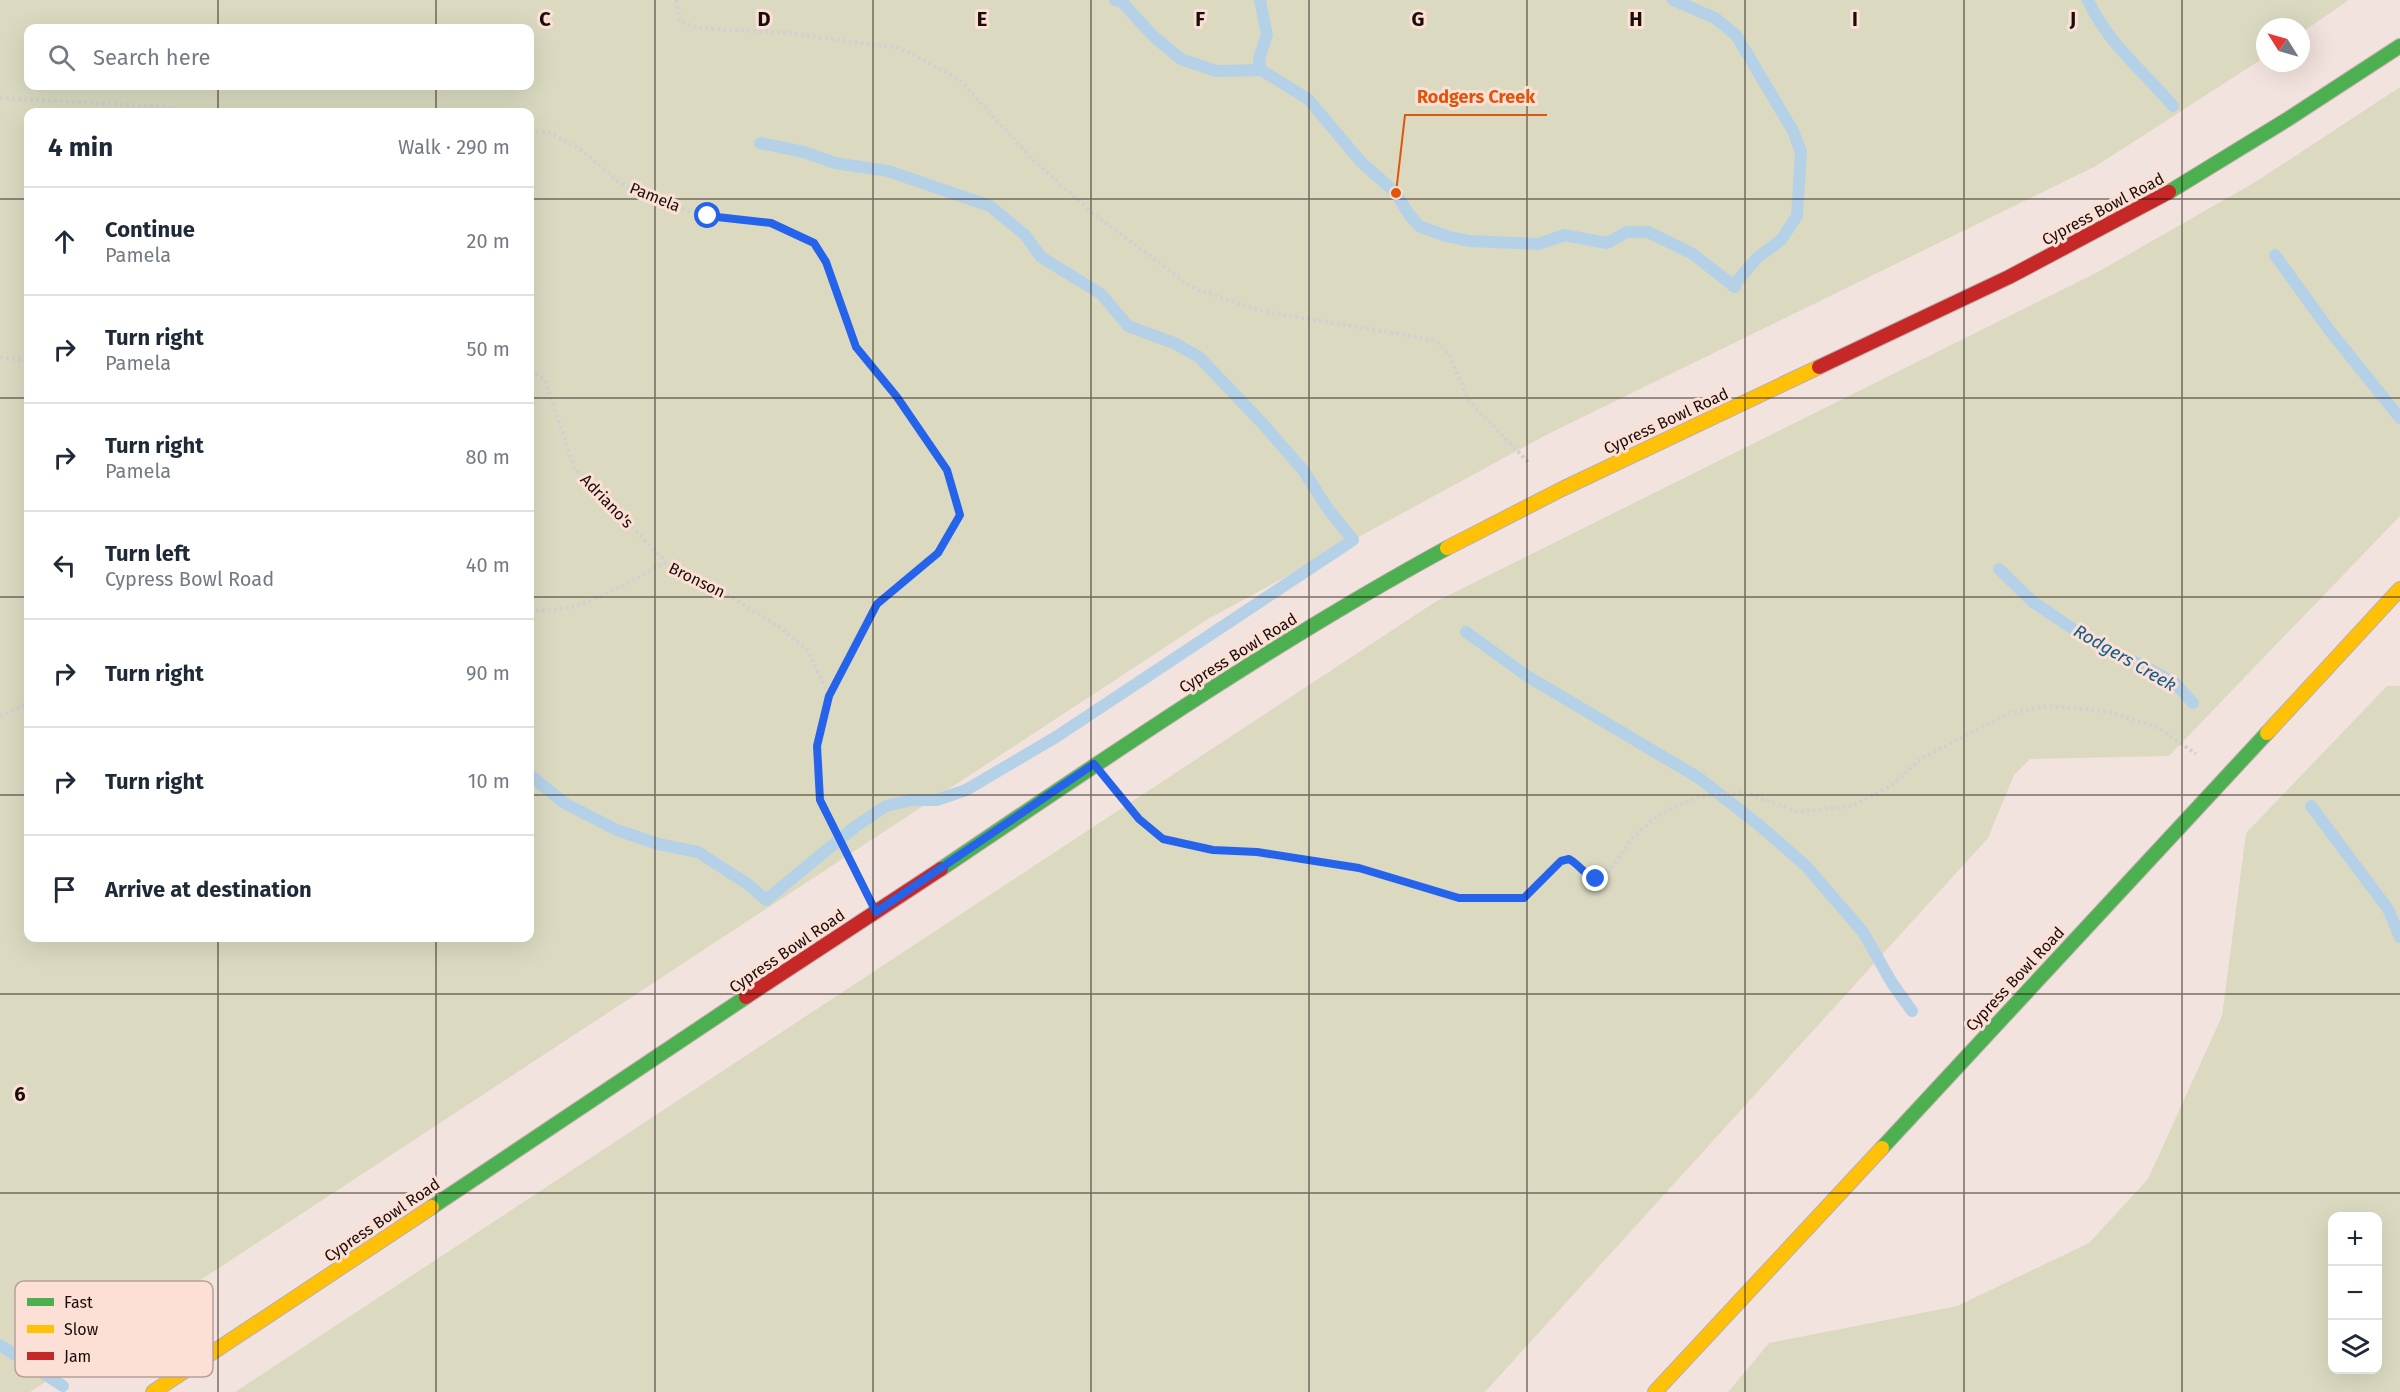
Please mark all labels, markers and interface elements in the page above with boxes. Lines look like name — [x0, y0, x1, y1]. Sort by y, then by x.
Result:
text: C — [539, 7, 551, 31]
text: D — [757, 7, 771, 31]
text: E — [977, 7, 987, 31]
text: F — [1195, 7, 1205, 31]
text: G — [1412, 7, 1424, 31]
text: H — [1629, 7, 1643, 31]
text: I — [1852, 7, 1858, 31]
text: J — [2069, 7, 2076, 31]
north arrow — [2256, 18, 2310, 72]
search box — [24, 24, 534, 90]
icon: search — [45, 41, 78, 74]
text: Search here — [93, 44, 211, 71]
callout: Rodgers Creek — [1405, 79, 1547, 115]
text: Rodgers Creek — [1417, 86, 1536, 108]
text: 4 min — [48, 132, 113, 163]
text: Walk · 290 m — [398, 135, 510, 159]
street label: Cypress Bowl Road — [2039, 169, 2167, 249]
street label: Pamela — [627, 178, 683, 216]
route start — [694, 202, 720, 228]
text: Continue — [105, 216, 195, 243]
icon: ahead — [48, 225, 81, 258]
text: 20 m — [467, 229, 510, 253]
text: Pamela — [105, 243, 171, 267]
text: Turn right — [105, 324, 204, 351]
icon: right — [48, 333, 81, 366]
text: 50 m — [466, 337, 510, 361]
text: Pamela — [105, 351, 171, 375]
street label: Cypress Bowl Road — [1601, 384, 1731, 458]
text: Turn right — [105, 432, 204, 459]
icon: right — [48, 441, 81, 474]
text: 80 m — [465, 445, 510, 469]
text: Pamela — [105, 459, 171, 483]
street label: Adriano's — [577, 470, 637, 532]
text: Turn left — [105, 540, 190, 567]
icon: left — [48, 549, 81, 582]
text: 40 m — [466, 553, 510, 577]
street label: Bronson — [666, 558, 728, 602]
text: Cypress Bowl Road — [105, 567, 274, 591]
street label: Cypress Bowl Road — [1176, 609, 1300, 697]
water label: Rodgers Creek — [2070, 620, 2181, 696]
icon: right — [48, 657, 81, 690]
text: Turn right — [105, 660, 204, 687]
text: 90 m — [466, 661, 510, 685]
icon: right — [48, 765, 81, 798]
text: Turn right — [105, 768, 204, 795]
text: 10 m — [468, 769, 510, 793]
route end — [1582, 865, 1608, 891]
icon: arrive — [48, 873, 81, 906]
text: Arrive at destination — [105, 876, 312, 903]
street label: Cypress Bowl Road — [726, 905, 848, 997]
street label: Cypress Bowl Road — [1962, 923, 2068, 1035]
text: 6 — [14, 1082, 26, 1106]
street label: Cypress Bowl Road — [321, 1174, 443, 1266]
map controls — [2328, 1212, 2382, 1374]
button: + — [2328, 1212, 2382, 1266]
button: − — [2328, 1266, 2382, 1320]
legend — [15, 1281, 213, 1377]
text: Fast — [64, 1293, 93, 1312]
text: Slow — [64, 1320, 99, 1339]
button: layers — [2328, 1320, 2382, 1374]
text: Jam — [64, 1347, 91, 1366]

